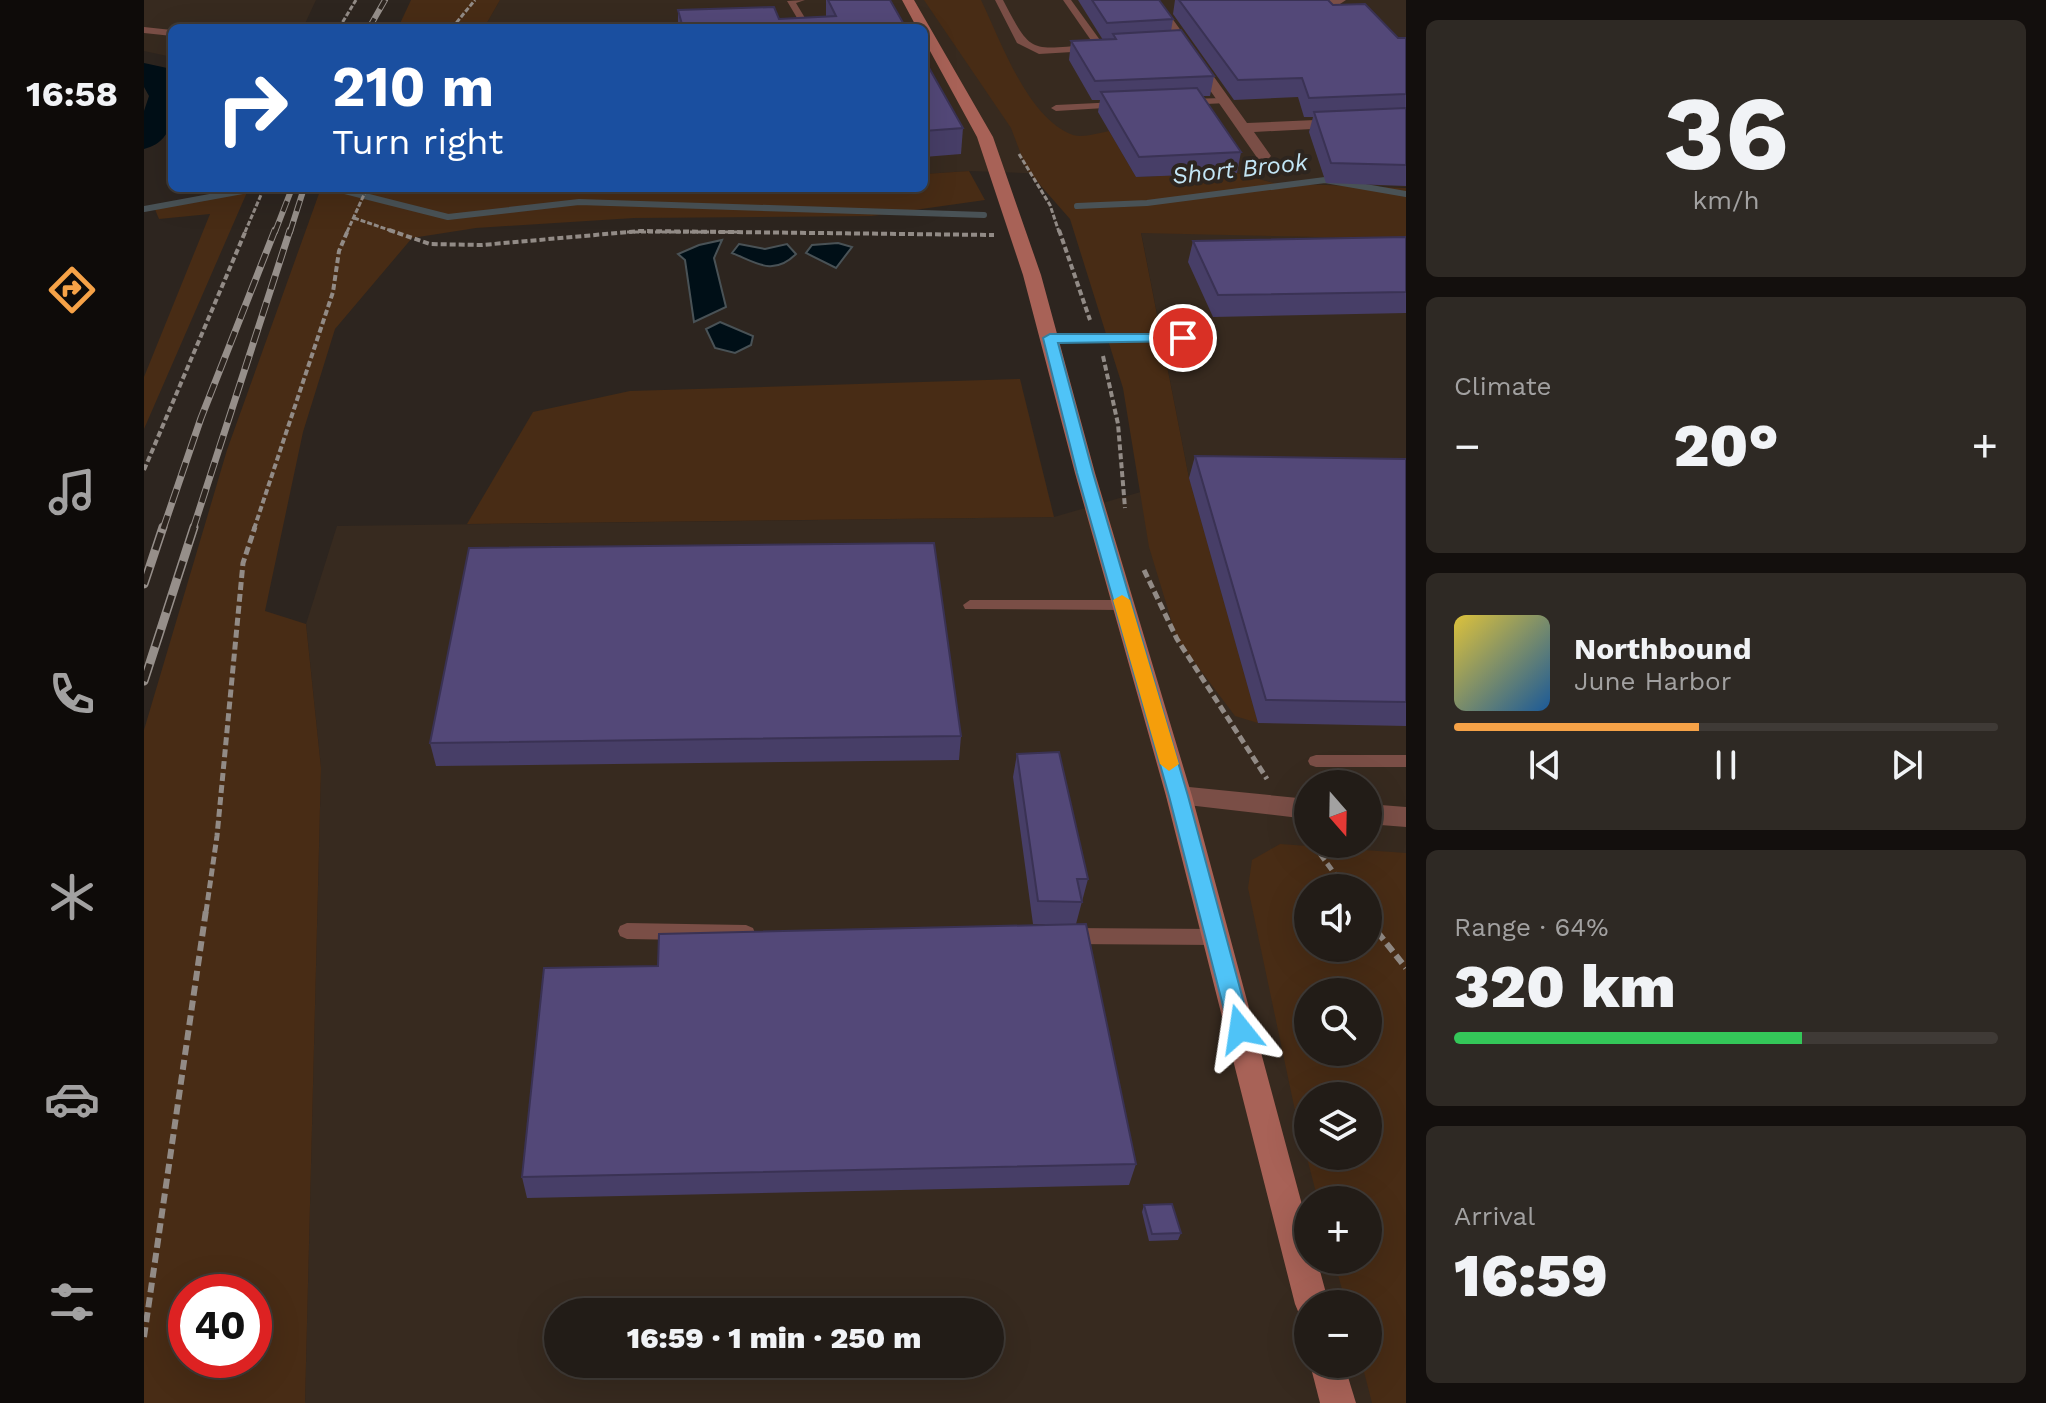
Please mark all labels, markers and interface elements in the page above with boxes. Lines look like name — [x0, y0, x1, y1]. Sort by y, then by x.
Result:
text: 210 m — [332, 54, 494, 120]
icon: right — [200, 56, 304, 160]
text: 36 — [1663, 72, 1789, 194]
text: 16:58 — [26, 73, 118, 115]
text: Turn right — [332, 121, 503, 163]
water label: Short Brook — [1171, 148, 1310, 190]
text: km/h — [1693, 185, 1759, 215]
icon: directions — [44, 262, 100, 318]
pin — [1149, 304, 1217, 372]
icon: arrive — [1161, 316, 1205, 360]
text: Climate — [1454, 371, 1552, 401]
text: 20° — [1673, 410, 1779, 481]
text: − — [1454, 420, 1481, 472]
text: + — [1971, 420, 1998, 472]
icon: music — [44, 464, 100, 520]
text: Northbound — [1574, 631, 1751, 666]
icon: phone — [44, 666, 100, 722]
text: June Harbor — [1574, 666, 1731, 696]
icon: previous — [1523, 743, 1567, 787]
icon: pause — [1704, 743, 1748, 787]
icon: next — [1885, 743, 1929, 787]
north arrow — [1294, 770, 1382, 858]
map controls — [1294, 770, 1382, 1378]
icon: climate — [44, 869, 100, 925]
button: sound — [1294, 874, 1382, 962]
text: Range · 64% — [1454, 912, 1609, 942]
text: 320 km — [1454, 951, 1676, 1022]
button: search — [1294, 978, 1382, 1066]
position arrow — [1198, 987, 1282, 1071]
icon: car — [44, 1071, 100, 1127]
button: layers — [1294, 1082, 1382, 1170]
button: + — [1294, 1186, 1382, 1274]
text: Arrival — [1454, 1201, 1535, 1231]
text: 16:59 — [1454, 1240, 1608, 1311]
icon: filters — [44, 1274, 100, 1330]
speed limit sign: 40 — [168, 1274, 272, 1378]
button: − — [1294, 1290, 1382, 1378]
text: 16:59 · 1 min · 250 m — [627, 1320, 921, 1355]

